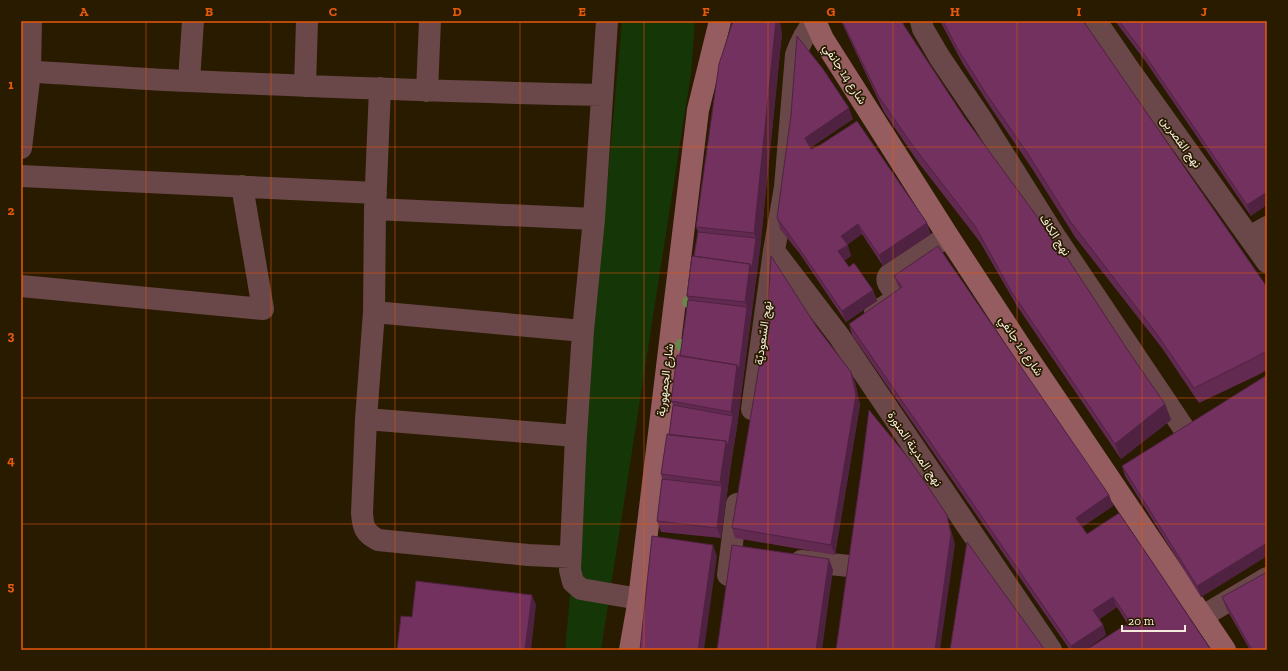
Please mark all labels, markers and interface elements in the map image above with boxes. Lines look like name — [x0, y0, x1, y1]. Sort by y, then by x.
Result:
text: A — [80, 4, 89, 19]
text: B — [205, 4, 213, 19]
text: C — [329, 4, 337, 19]
text: D — [452, 4, 462, 19]
text: E — [578, 4, 586, 19]
text: F — [702, 4, 710, 19]
text: G — [827, 4, 836, 19]
text: H — [950, 4, 960, 19]
text: I — [1077, 4, 1082, 19]
text: J — [1201, 4, 1207, 19]
street label: شارع 14 جانفي — [818, 41, 870, 108]
text: 1 — [8, 77, 14, 92]
street label: نهج القصرين — [1156, 113, 1204, 172]
text: 2 — [8, 203, 15, 218]
street label: نهج الكاف — [1035, 212, 1073, 259]
street label: نهج السّعوديّة — [752, 300, 776, 366]
street label: شارع 14 جانفي — [993, 313, 1046, 380]
text: 3 — [8, 328, 15, 343]
street label: شارع الجمهورية — [654, 343, 678, 418]
street label: نهج المدينة المنورة — [883, 409, 945, 490]
text: 4 — [7, 453, 15, 468]
text: 5 — [8, 579, 15, 594]
scale bar — [1122, 607, 1185, 633]
text: 20 m — [1128, 614, 1155, 628]

